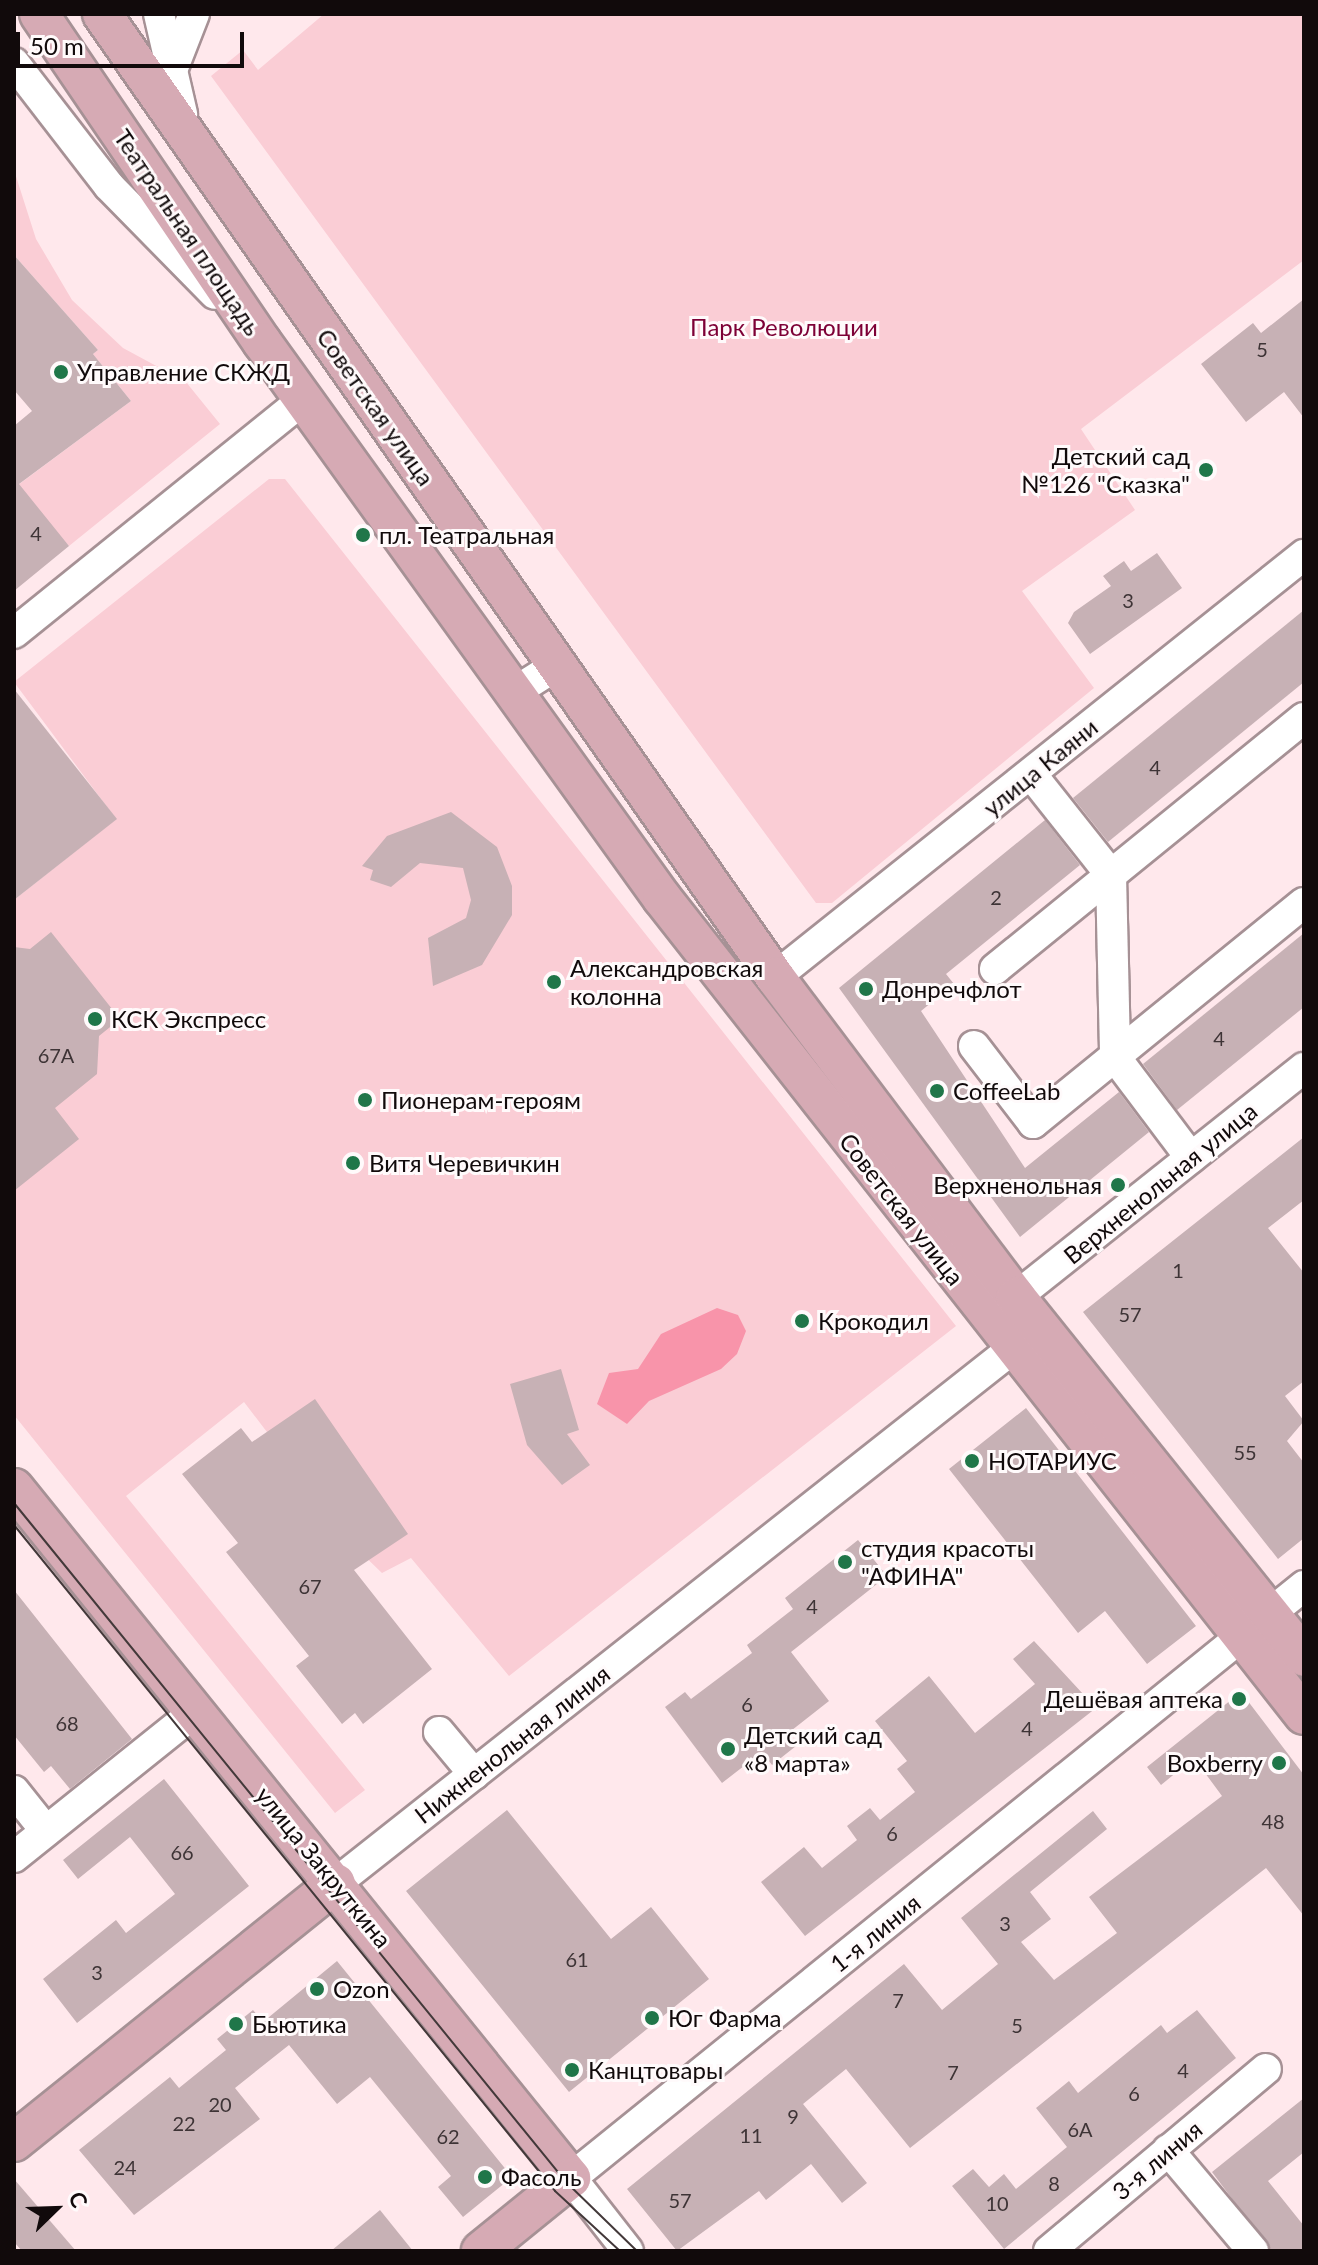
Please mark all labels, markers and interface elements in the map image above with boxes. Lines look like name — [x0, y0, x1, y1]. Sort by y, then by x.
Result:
scale bar — [20, 16, 248, 66]
text: 50 m — [30, 31, 84, 60]
street label: Театральная площадь — [108, 124, 268, 340]
park label: Парк Революции — [690, 313, 878, 341]
street label: Советская улица — [311, 323, 441, 491]
house number: 5 — [1256, 337, 1268, 361]
place label: Управление СКЖД — [77, 358, 290, 386]
marker: Управление СКЖД — [52, 363, 70, 381]
place label: Детский сад №126 "Сказка" — [1021, 442, 1190, 498]
marker: Детский сад №126 "Сказка" — [1197, 461, 1215, 479]
house number: 4 — [30, 521, 42, 545]
place label: пл. Театральная — [379, 521, 554, 549]
marker: пл. Театральная — [354, 526, 372, 544]
house number: 3 — [1122, 588, 1134, 612]
street label: улица Каяни — [977, 712, 1103, 822]
house number: 4 — [1149, 755, 1161, 779]
house number: 2 — [990, 885, 1002, 909]
place label: Александровская колонна — [570, 954, 763, 1010]
marker: Александровская колонна — [545, 973, 563, 991]
place label: Донречфлот — [882, 975, 1022, 1003]
marker: Донречфлот — [857, 980, 875, 998]
place label: КСК Экспресс — [111, 1005, 266, 1033]
marker: КСК Экспресс — [86, 1010, 104, 1028]
house number: 4 — [1213, 1026, 1225, 1050]
house number: 67А — [38, 1043, 74, 1067]
place label: CoffeeLab — [953, 1077, 1060, 1105]
marker: CoffeeLab — [928, 1082, 946, 1100]
place label: Пионерам-героям — [381, 1086, 581, 1114]
marker: Пионерам-героям — [356, 1091, 374, 1109]
street label: Верхненольная улица — [1058, 1096, 1262, 1270]
street label: Советская улица — [834, 1127, 970, 1291]
place label: Витя Черевичкин — [369, 1149, 560, 1177]
marker: Витя Черевичкин — [344, 1154, 362, 1172]
place label: Верхненольная — [933, 1171, 1102, 1199]
marker: Верхненольная — [1109, 1176, 1127, 1194]
house number: 1 — [1172, 1258, 1184, 1282]
house number: 57 — [1118, 1302, 1142, 1326]
place label: Крокодил — [818, 1307, 929, 1335]
marker: Крокодил — [793, 1312, 811, 1330]
house number: 55 — [1233, 1440, 1257, 1464]
place label: НОТАРИУС — [988, 1447, 1117, 1475]
marker: НОТАРИУС — [963, 1452, 981, 1470]
place label: студия красоты "АФИНА" — [861, 1534, 1034, 1590]
marker: студия красоты "АФИНА" — [836, 1553, 854, 1571]
house number: 67 — [298, 1574, 322, 1598]
house number: 4 — [806, 1594, 818, 1618]
street label: Нижненольная линия — [409, 1659, 615, 1829]
place label: Дешёвая аптека — [1044, 1685, 1223, 1713]
marker: Дешёвая аптека — [1230, 1690, 1248, 1708]
house number: 6 — [741, 1692, 753, 1716]
house number: 68 — [55, 1711, 79, 1735]
house number: 4 — [1021, 1716, 1033, 1740]
place label: Детский сад «8 марта» — [744, 1721, 882, 1777]
marker: Детский сад «8 марта» — [719, 1740, 737, 1758]
place label: Boxberry — [1167, 1749, 1263, 1777]
marker: Boxberry — [1270, 1754, 1288, 1772]
street label: улица Закруткина — [250, 1781, 398, 1953]
house number: 48 — [1261, 1809, 1285, 1833]
house number: 6 — [886, 1821, 898, 1845]
house number: 66 — [170, 1840, 194, 1864]
street label: 1-я линия — [824, 1888, 926, 1978]
house number: 3 — [999, 1911, 1011, 1935]
house number: 61 — [565, 1947, 589, 1971]
house number: 3 — [91, 1960, 103, 1984]
place label: Ozon — [333, 1975, 390, 2003]
marker: Ozon — [308, 1980, 326, 1998]
house number: 7 — [892, 1988, 904, 2012]
place label: Юг Фарма — [668, 2004, 782, 2032]
marker: Юг Фарма — [643, 2009, 661, 2027]
place label: Бьютика — [252, 2010, 347, 2038]
house number: 5 — [1011, 2013, 1023, 2037]
marker: Бьютика — [227, 2015, 245, 2033]
place label: Канцтовары — [588, 2056, 723, 2084]
house number: 4 — [1177, 2058, 1189, 2082]
house number: 7 — [947, 2060, 959, 2084]
marker: Канцтовары — [563, 2061, 581, 2079]
house number: 6 — [1128, 2081, 1140, 2105]
house number: 20 — [208, 2092, 232, 2116]
house number: 9 — [787, 2104, 799, 2128]
house number: 22 — [172, 2111, 196, 2135]
street label: 3-я линия — [1106, 2114, 1208, 2206]
house number: 6А — [1067, 2117, 1093, 2141]
house number: 11 — [739, 2123, 763, 2147]
house number: 62 — [436, 2124, 460, 2148]
house number: 24 — [113, 2155, 137, 2179]
place label: Фасоль — [501, 2163, 581, 2191]
marker: Фасоль — [476, 2168, 494, 2186]
north arrow — [16, 2169, 96, 2249]
house number: 8 — [1048, 2171, 1060, 2195]
text: С — [63, 2187, 94, 2211]
house number: 57 — [668, 2188, 692, 2212]
house number: 10 — [985, 2191, 1009, 2215]

